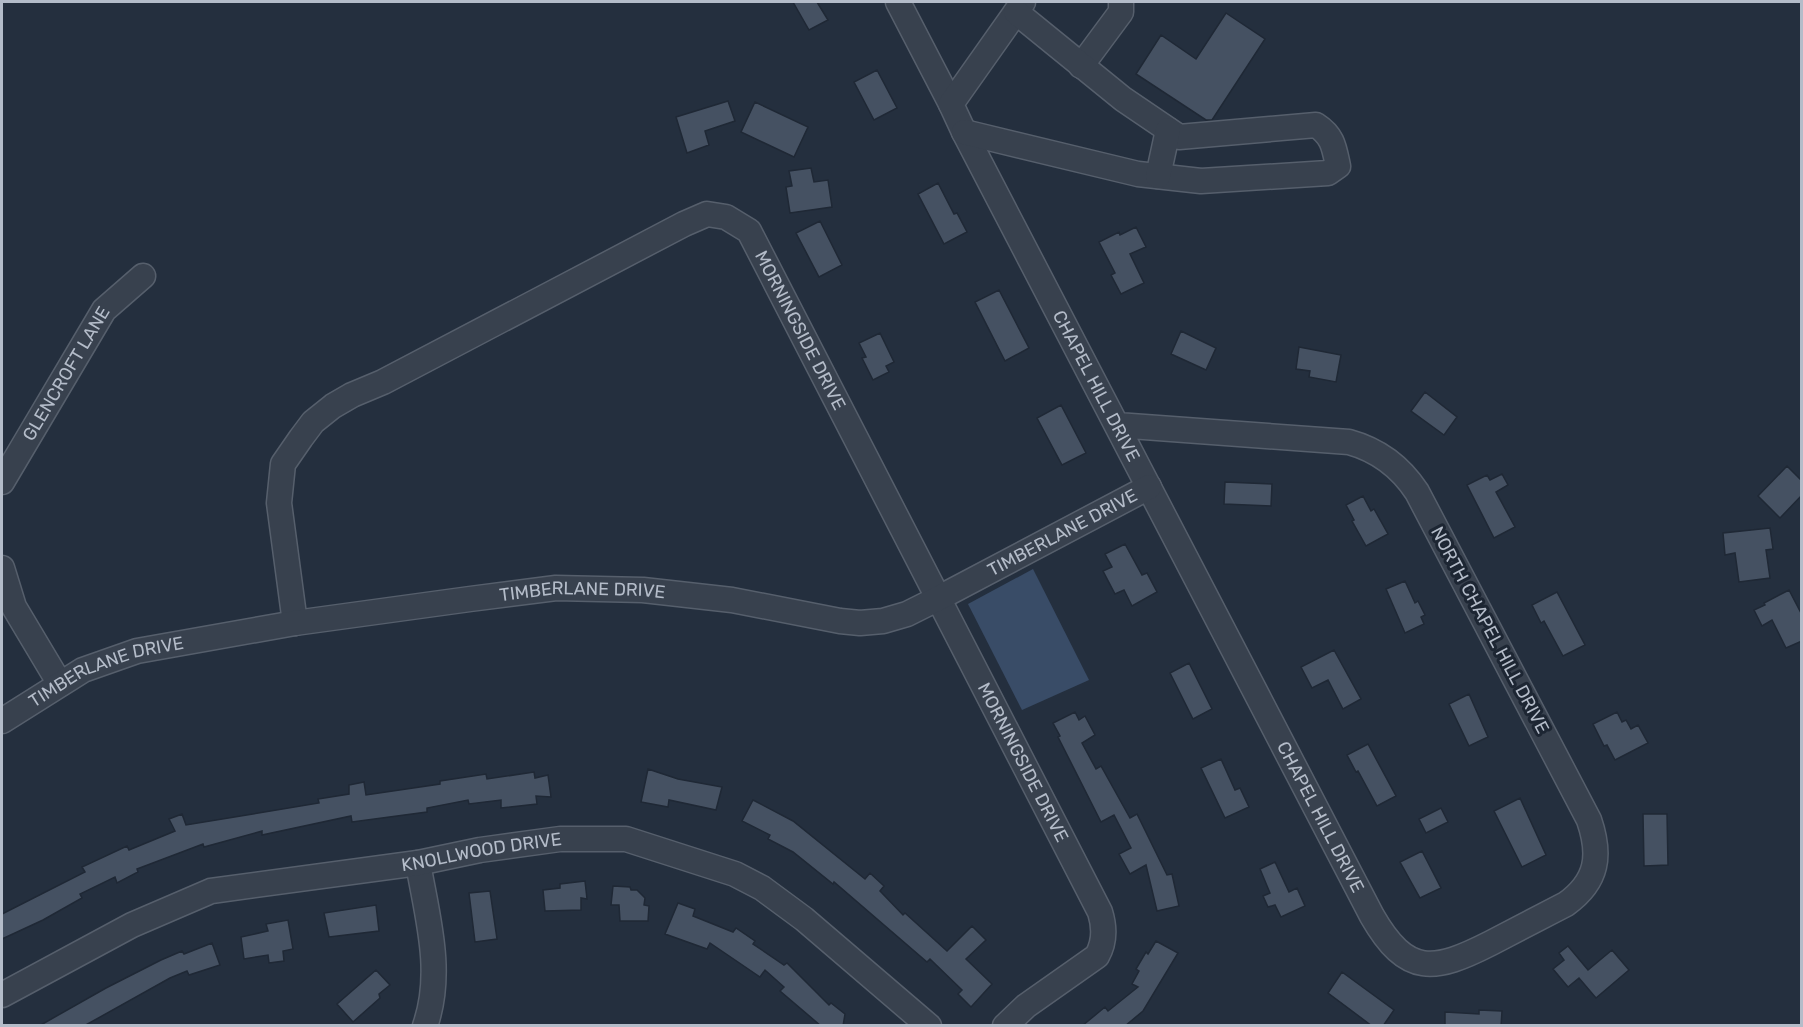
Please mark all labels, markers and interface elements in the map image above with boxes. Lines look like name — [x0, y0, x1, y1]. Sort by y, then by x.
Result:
street label: MORNINGSIDE DRIVE — [750, 247, 850, 414]
street label: GLENCROFT LANE — [18, 302, 115, 445]
street label: CHAPEL HILL DRIVE — [1048, 307, 1145, 465]
street label: TIMBERLANE DRIVE — [984, 484, 1141, 581]
street label: NORTH CHAPEL HILL DRIVE — [1426, 523, 1554, 737]
street label: TIMBERLANE DRIVE — [498, 577, 666, 606]
street label: TIMBERLANE DRIVE — [25, 632, 185, 712]
street label: MORNINGSIDE DRIVE — [973, 679, 1073, 846]
street label: CHAPEL HILL DRIVE — [1272, 738, 1369, 896]
street label: KNOLLWOOD DRIVE — [400, 828, 563, 876]

